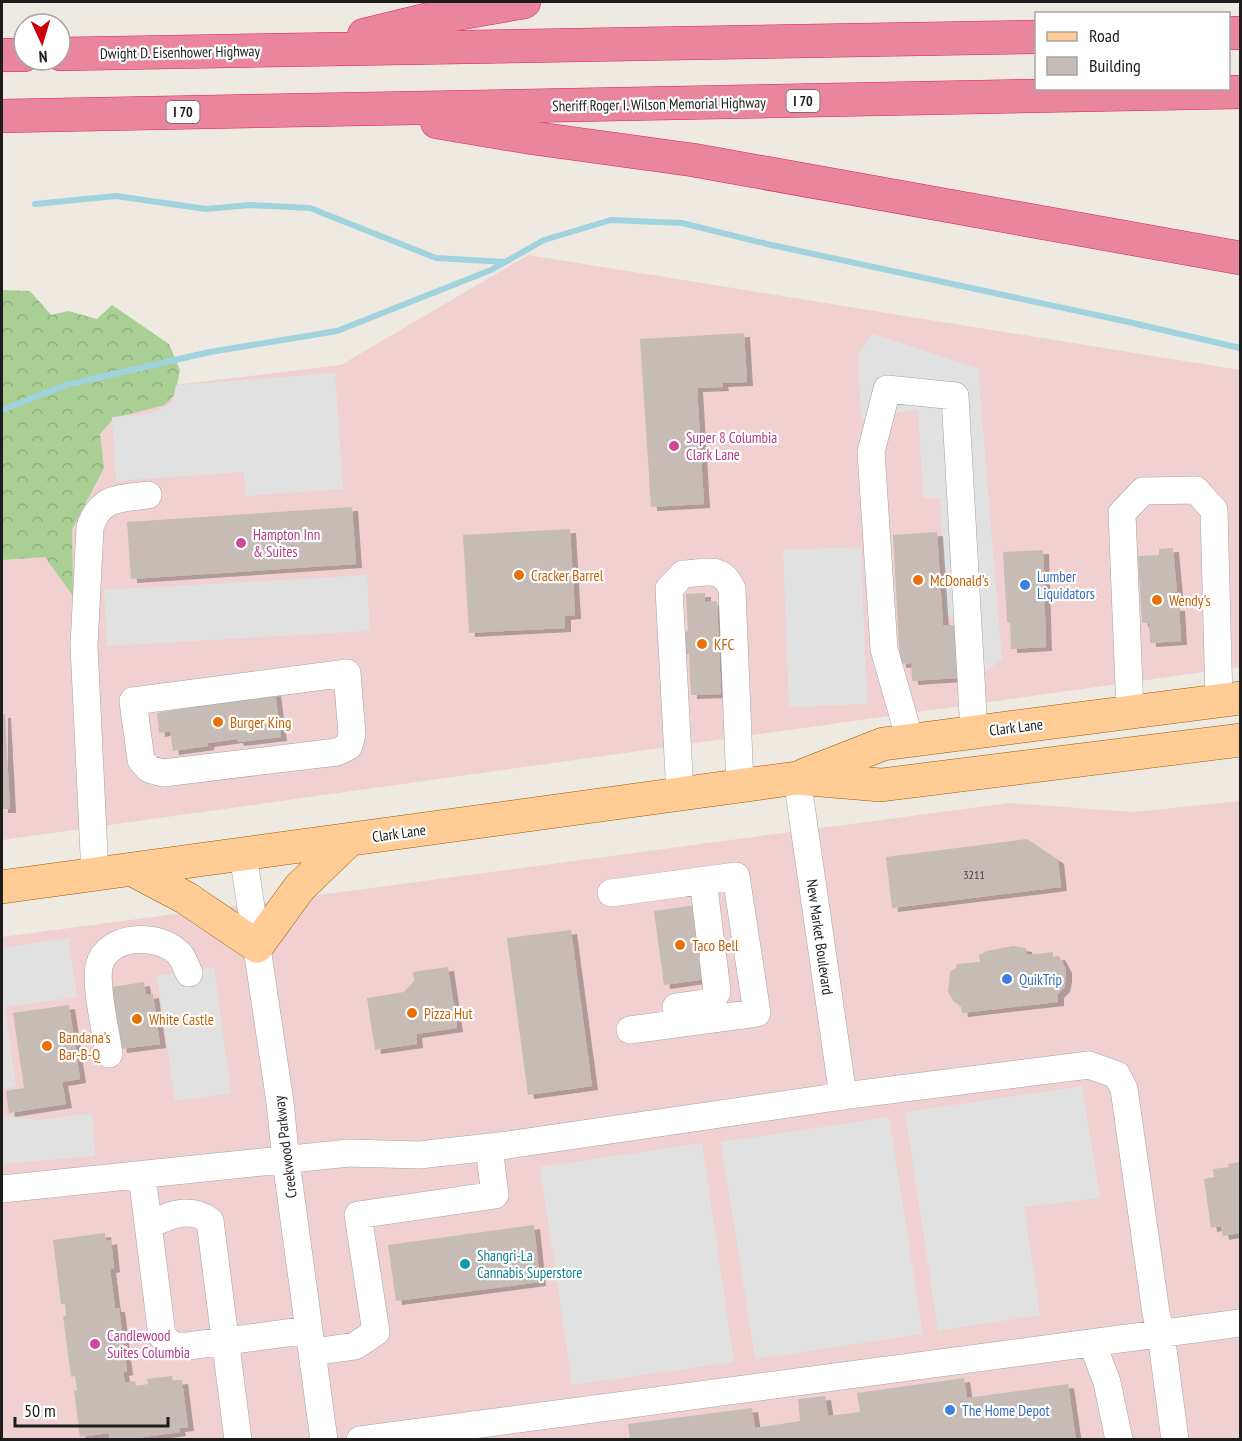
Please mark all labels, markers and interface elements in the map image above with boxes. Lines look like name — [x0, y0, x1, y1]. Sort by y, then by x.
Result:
north arrow — [12, 12, 72, 72]
legend — [1035, 12, 1230, 90]
text: Road — [1089, 24, 1120, 47]
street label: Dwight D. Eisenhower Highway — [100, 41, 261, 63]
text: N — [38, 47, 48, 67]
text: Building — [1089, 54, 1141, 77]
road number: I 70 — [786, 90, 820, 112]
street label: Sheriff Roger I. Wilson Memorial Highway — [552, 93, 766, 115]
road number: I 70 — [166, 101, 200, 123]
place label: Super 8 Columbia Clark Lane — [686, 428, 777, 464]
marker: Super 8 Columbia Clark Lane — [667, 439, 681, 453]
place label: Hampton Inn & Suites — [253, 525, 320, 561]
marker: Hampton Inn & Suites — [234, 536, 248, 550]
place label: Cracker Barrel — [531, 566, 604, 585]
place label: Lumber Liquidators — [1037, 567, 1095, 603]
marker: Cracker Barrel — [512, 568, 526, 582]
place label: McDonald's — [930, 571, 989, 590]
marker: McDonald's — [911, 573, 925, 587]
marker: Lumber Liquidators — [1018, 578, 1032, 592]
place label: Wendy's — [1169, 591, 1210, 610]
marker: Wendy's — [1150, 593, 1164, 607]
place label: KFC — [714, 635, 735, 654]
marker: KFC — [695, 637, 709, 651]
place label: Burger King — [230, 713, 291, 732]
street label: Clark Lane — [988, 714, 1044, 740]
marker: Burger King — [211, 715, 225, 729]
street label: Clark Lane — [371, 820, 427, 846]
house number: 3211 — [963, 867, 985, 882]
street label: New Market Boulevard — [802, 878, 838, 996]
place label: Taco Bell — [692, 936, 739, 955]
marker: Taco Bell — [673, 938, 687, 952]
place label: QuikTrip — [1019, 970, 1062, 989]
marker: QuikTrip — [1000, 972, 1014, 986]
place label: Pizza Hut — [424, 1004, 473, 1023]
marker: Pizza Hut — [405, 1006, 419, 1020]
place label: White Castle — [149, 1010, 214, 1029]
marker: White Castle — [130, 1012, 144, 1026]
place label: Bandana's Bar-B-Q — [59, 1028, 111, 1064]
marker: Bandana's Bar-B-Q — [40, 1039, 54, 1053]
street label: Creekwood Parkway — [269, 1094, 301, 1199]
place label: Shangri-La Cannabis Superstore — [477, 1246, 582, 1282]
marker: Shangri-La Cannabis Superstore — [458, 1257, 472, 1271]
place label: Candlewood Suites Columbia — [107, 1326, 190, 1362]
marker: Candlewood Suites Columbia — [88, 1337, 102, 1351]
scale bar — [15, 1390, 168, 1428]
text: 50 m — [24, 1399, 56, 1422]
place label: The Home Depot — [962, 1401, 1050, 1420]
marker: The Home Depot — [943, 1403, 957, 1417]

